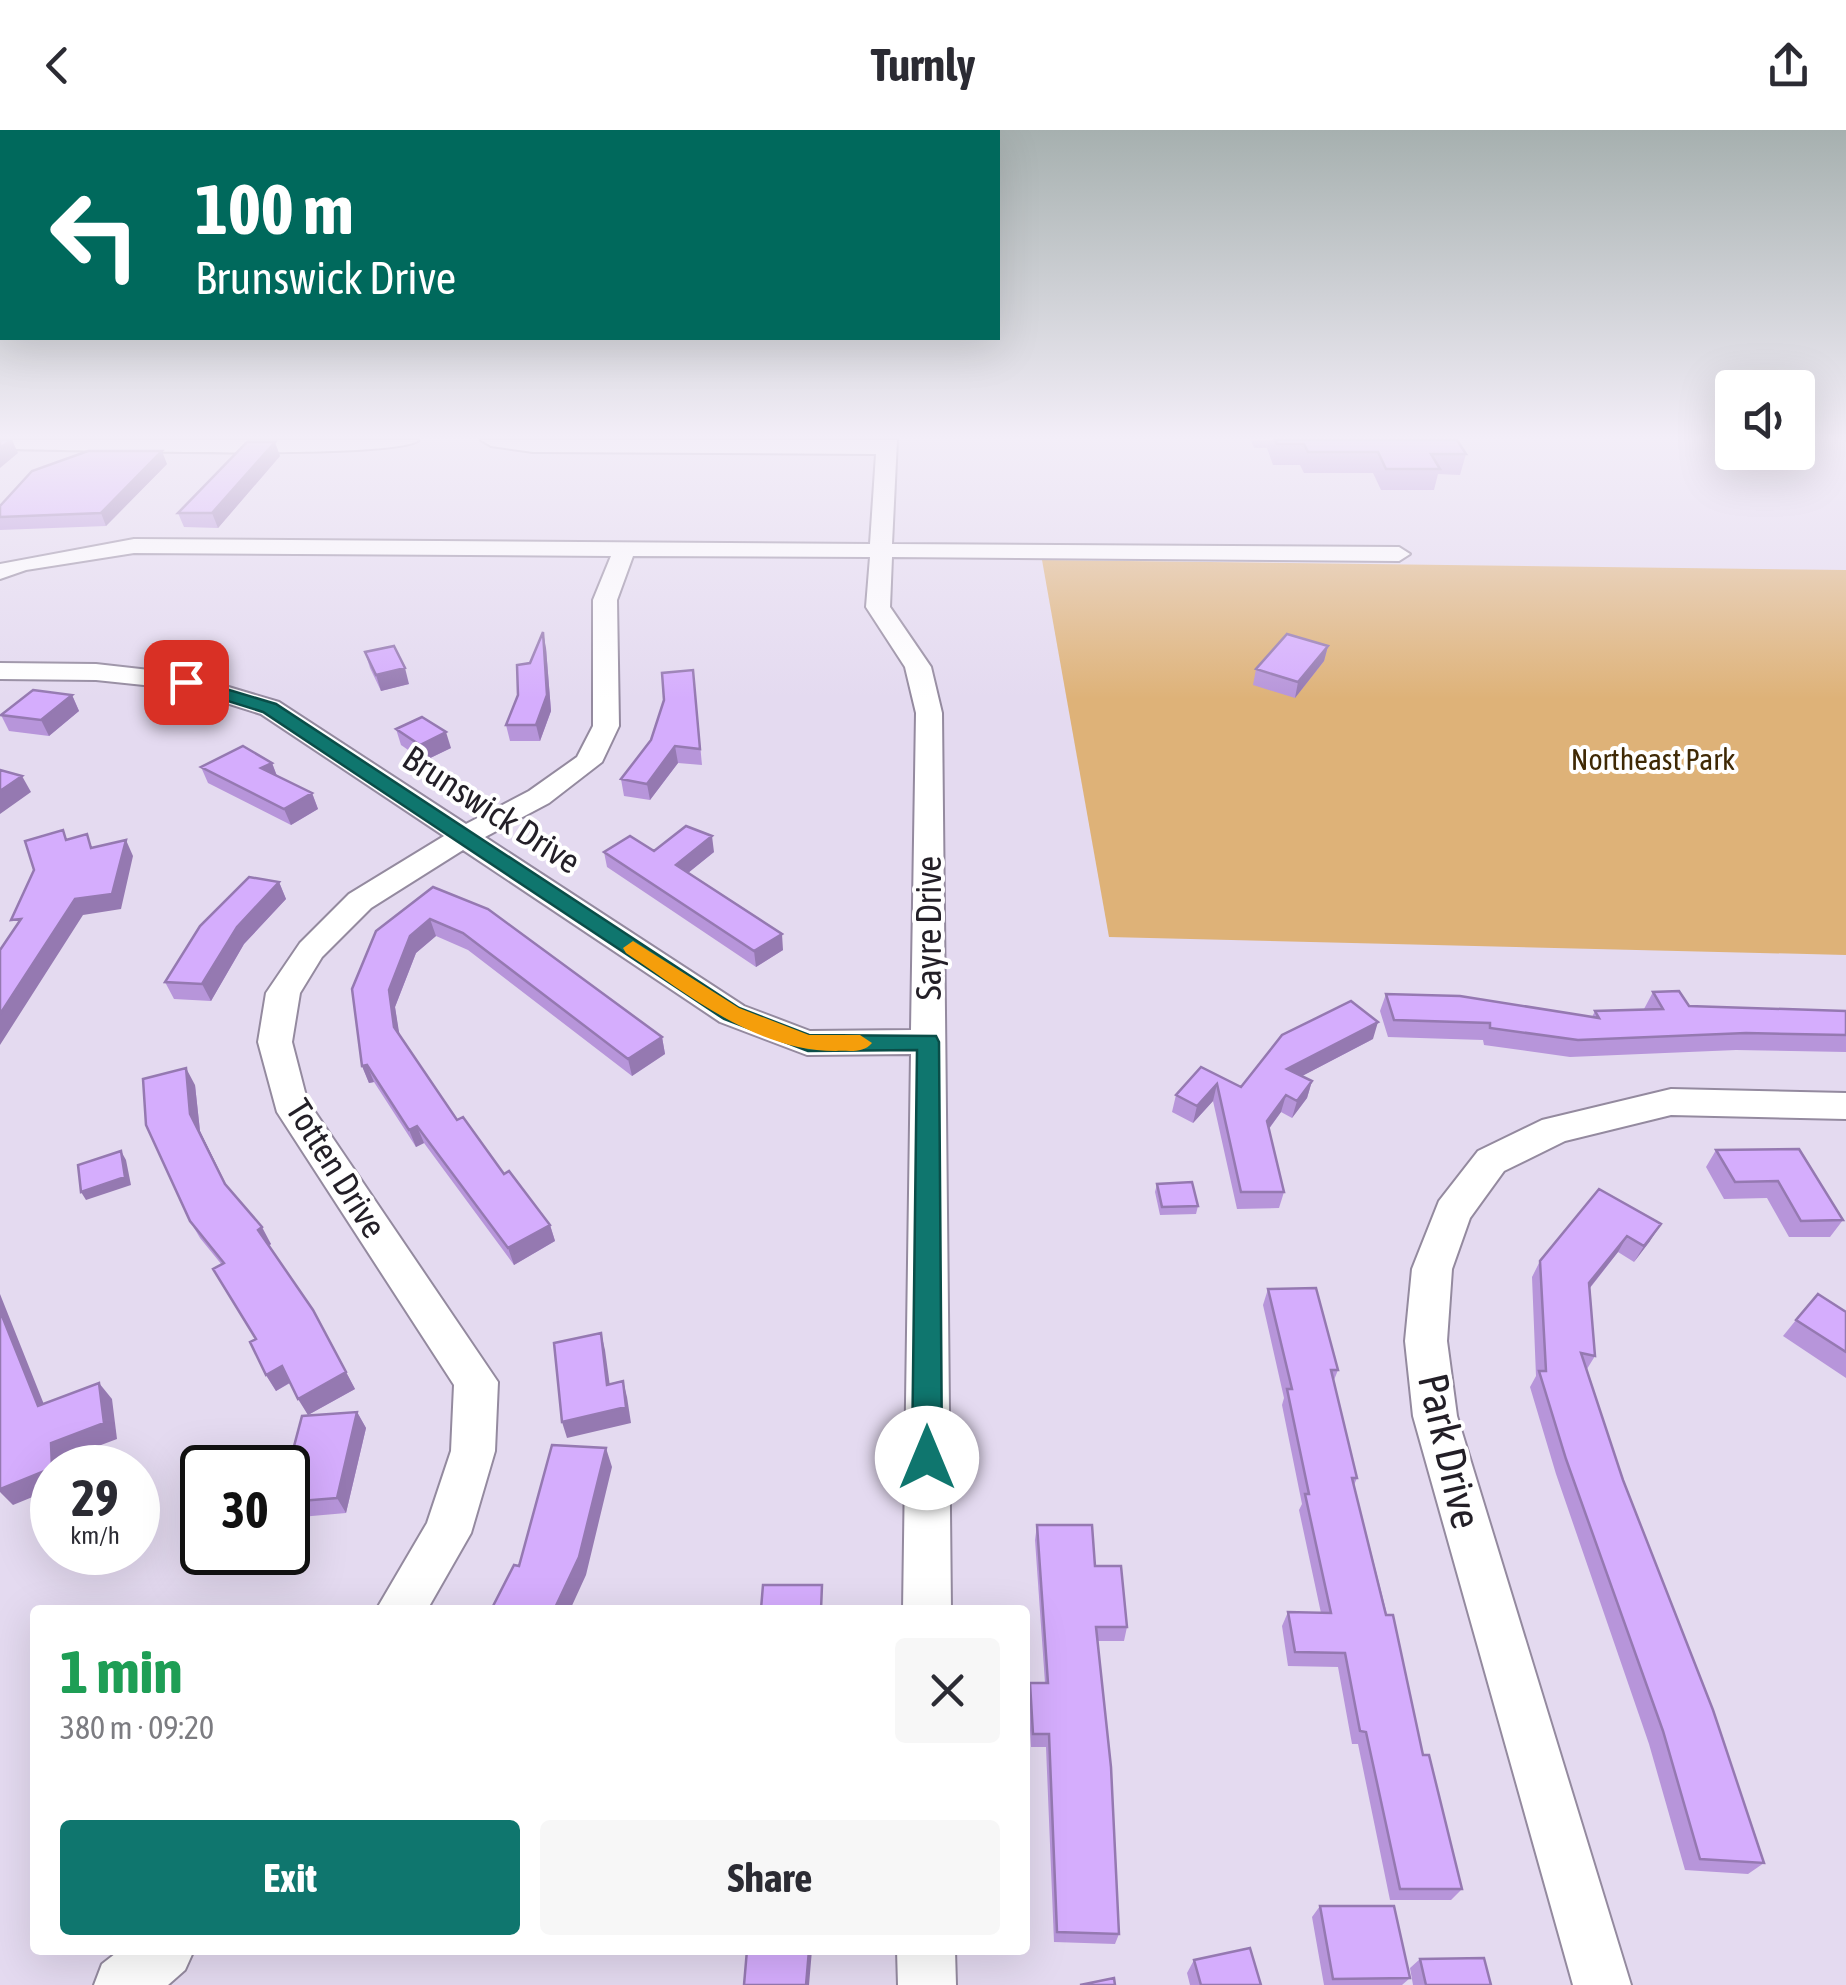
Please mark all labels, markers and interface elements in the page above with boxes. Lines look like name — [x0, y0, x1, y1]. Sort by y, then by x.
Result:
icon: back — [30, 38, 85, 93]
icon: share — [1761, 38, 1816, 93]
text: Turnly — [871, 39, 975, 91]
text: 100 m — [195, 169, 354, 249]
icon: left — [30, 170, 160, 300]
text: Brunswick Drive — [195, 252, 456, 304]
map controls — [1715, 370, 1815, 470]
button: sound — [1715, 370, 1815, 470]
pin — [144, 640, 229, 725]
icon: arrive — [159, 655, 214, 710]
street label: Brunswick Drive — [396, 737, 588, 881]
park label: Northeast Park — [1571, 742, 1735, 776]
street label: Sayre Drive — [908, 856, 948, 1000]
street label: Totten Drive — [279, 1092, 395, 1244]
street label: Park Drive — [1409, 1369, 1491, 1533]
position arrow — [875, 1406, 979, 1510]
speed limit sign: 30 — [180, 1445, 310, 1575]
text: 29 — [71, 1469, 118, 1527]
text: km/h — [70, 1521, 120, 1549]
text: 1 min — [60, 1637, 183, 1706]
button: close — [895, 1638, 1000, 1743]
text: 380 m · 09:20 — [60, 1709, 214, 1746]
button: Exit — [60, 1820, 520, 1935]
button: Share — [540, 1820, 1000, 1935]

